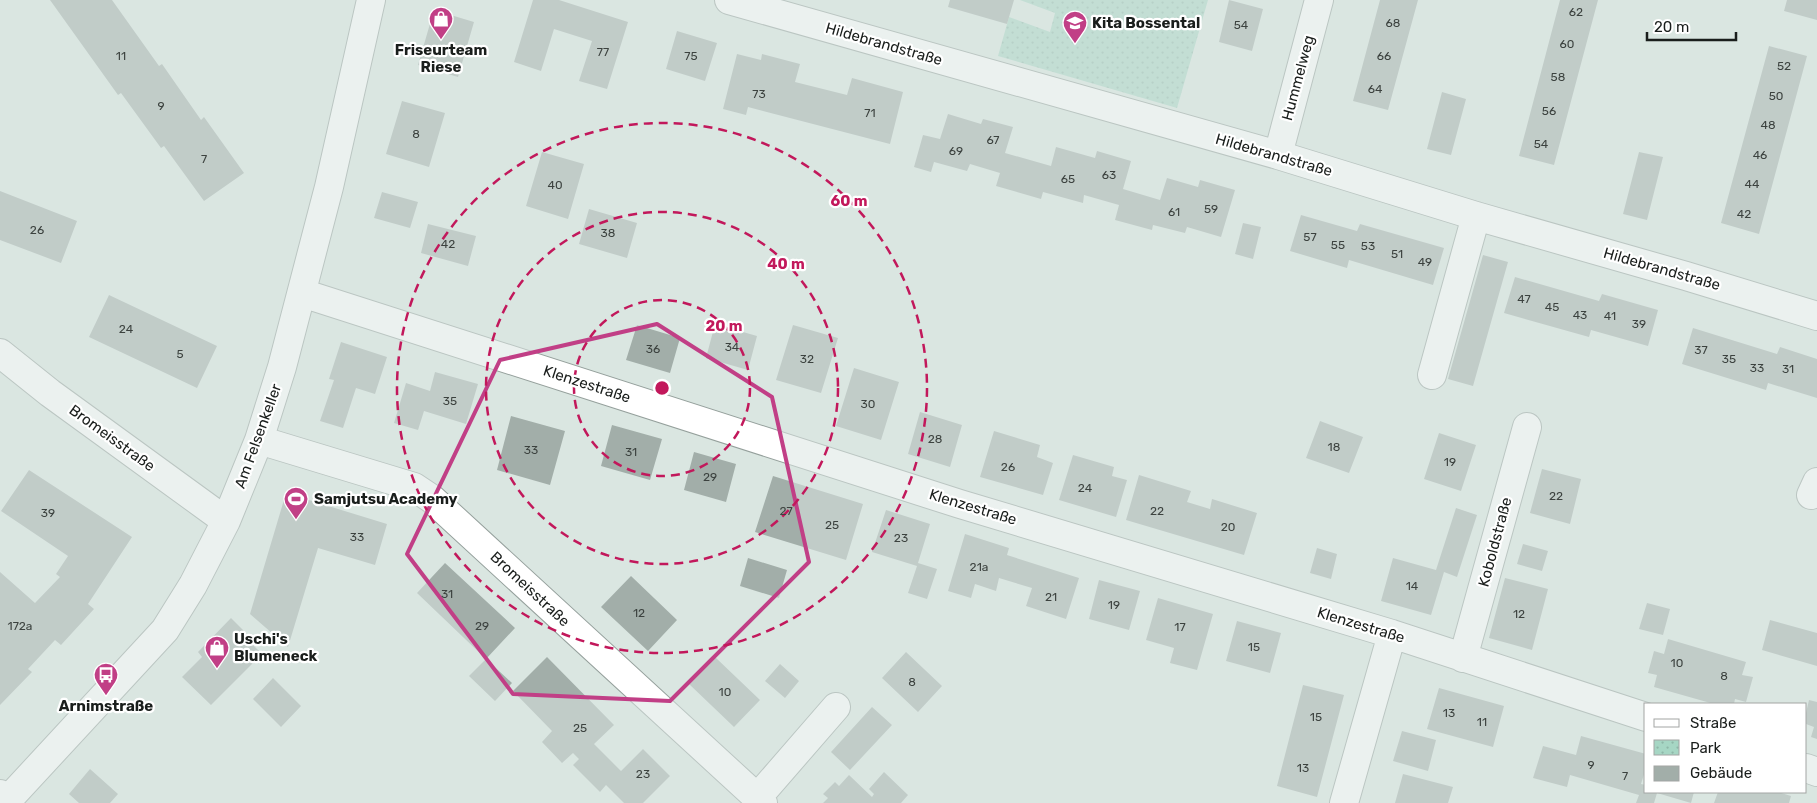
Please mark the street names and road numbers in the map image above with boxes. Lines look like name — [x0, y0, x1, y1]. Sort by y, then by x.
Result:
street label: Hildebrandstraße — [823, 19, 945, 69]
street label: Hummelweg — [1278, 33, 1318, 123]
street label: Hildebrandstraße — [1213, 130, 1335, 180]
street label: Hildebrandstraße — [1601, 244, 1723, 294]
street label: Klenzestraße — [541, 361, 633, 407]
street label: Am Felsenkeller — [231, 381, 285, 491]
street label: Bromeisstraße — [66, 401, 158, 475]
street label: Klenzestraße — [927, 485, 1019, 529]
street label: Koboldstraße — [1474, 495, 1516, 589]
street label: Bromeisstraße — [487, 548, 573, 630]
street label: Klenzestraße — [1315, 603, 1407, 647]

